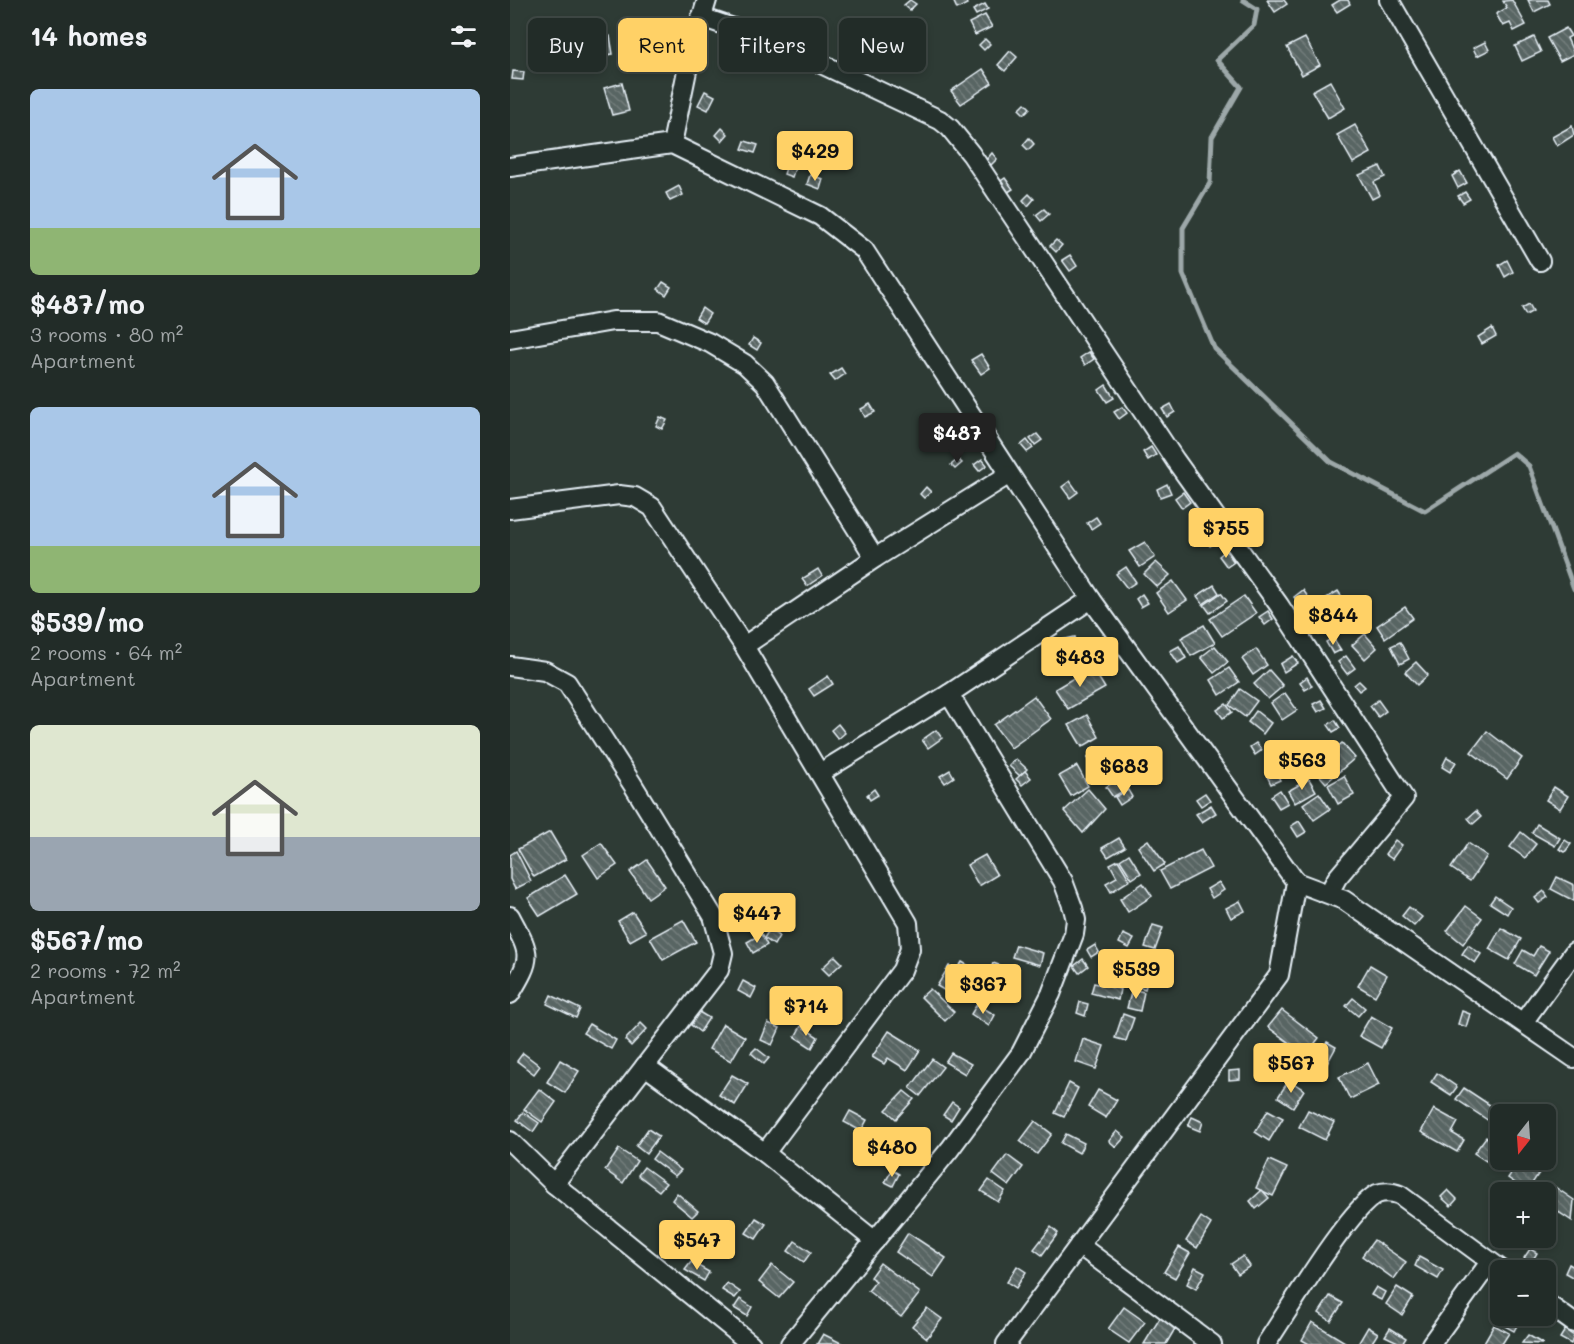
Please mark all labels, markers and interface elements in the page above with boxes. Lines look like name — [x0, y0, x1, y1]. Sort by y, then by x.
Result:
chip: Buy — [528, 18, 606, 72]
chip: Rent — [618, 18, 707, 72]
chip: Filters — [719, 18, 827, 72]
chip: New — [839, 18, 926, 72]
text: 14 homes — [30, 19, 148, 53]
icon: filters — [447, 20, 480, 53]
icon: home — [201, 128, 309, 236]
pin: $429 — [779, 131, 851, 182]
text: $429 — [791, 137, 839, 163]
text: $487/mo — [30, 287, 145, 321]
text: 3 rooms · 80 m² — [30, 321, 183, 347]
text: Apartment — [30, 347, 136, 373]
pin: $487 — [921, 413, 993, 464]
text: $487 — [933, 419, 981, 445]
icon: home — [201, 446, 309, 554]
pin: $755 — [1190, 508, 1262, 559]
text: $755 — [1203, 514, 1249, 540]
pin: $844 — [1297, 595, 1369, 646]
text: $844 — [1308, 601, 1358, 627]
text: $539/mo — [30, 605, 144, 639]
pin: $483 — [1044, 637, 1116, 688]
text: 2 rooms · 64 m² — [30, 639, 182, 665]
text: $483 — [1055, 643, 1105, 669]
text: Apartment — [30, 665, 136, 691]
pin: $563 — [1266, 740, 1338, 791]
pin: $683 — [1088, 746, 1160, 797]
text: $563 — [1278, 746, 1326, 772]
text: $683 — [1100, 752, 1148, 778]
icon: home — [201, 764, 309, 872]
pin: $447 — [721, 893, 793, 944]
text: $447 — [733, 899, 781, 925]
text: $567/mo — [30, 923, 143, 957]
pin: $539 — [1100, 949, 1172, 1000]
text: $539 — [1112, 955, 1160, 981]
text: 2 rooms · 72 m² — [30, 957, 181, 983]
pin: $367 — [947, 964, 1019, 1015]
text: $367 — [959, 970, 1007, 996]
text: Apartment — [30, 983, 136, 1009]
pin: $714 — [770, 986, 842, 1037]
text: $714 — [783, 992, 829, 1018]
pin: $567 — [1255, 1043, 1327, 1094]
text: $567 — [1267, 1049, 1315, 1075]
north arrow — [1490, 1104, 1556, 1170]
map controls — [1490, 1104, 1556, 1326]
pin: $480 — [856, 1127, 928, 1178]
text: $480 — [867, 1133, 917, 1159]
button: + — [1490, 1182, 1556, 1248]
pin: $547 — [661, 1220, 733, 1271]
text: $547 — [673, 1226, 721, 1252]
button: − — [1490, 1260, 1556, 1326]

